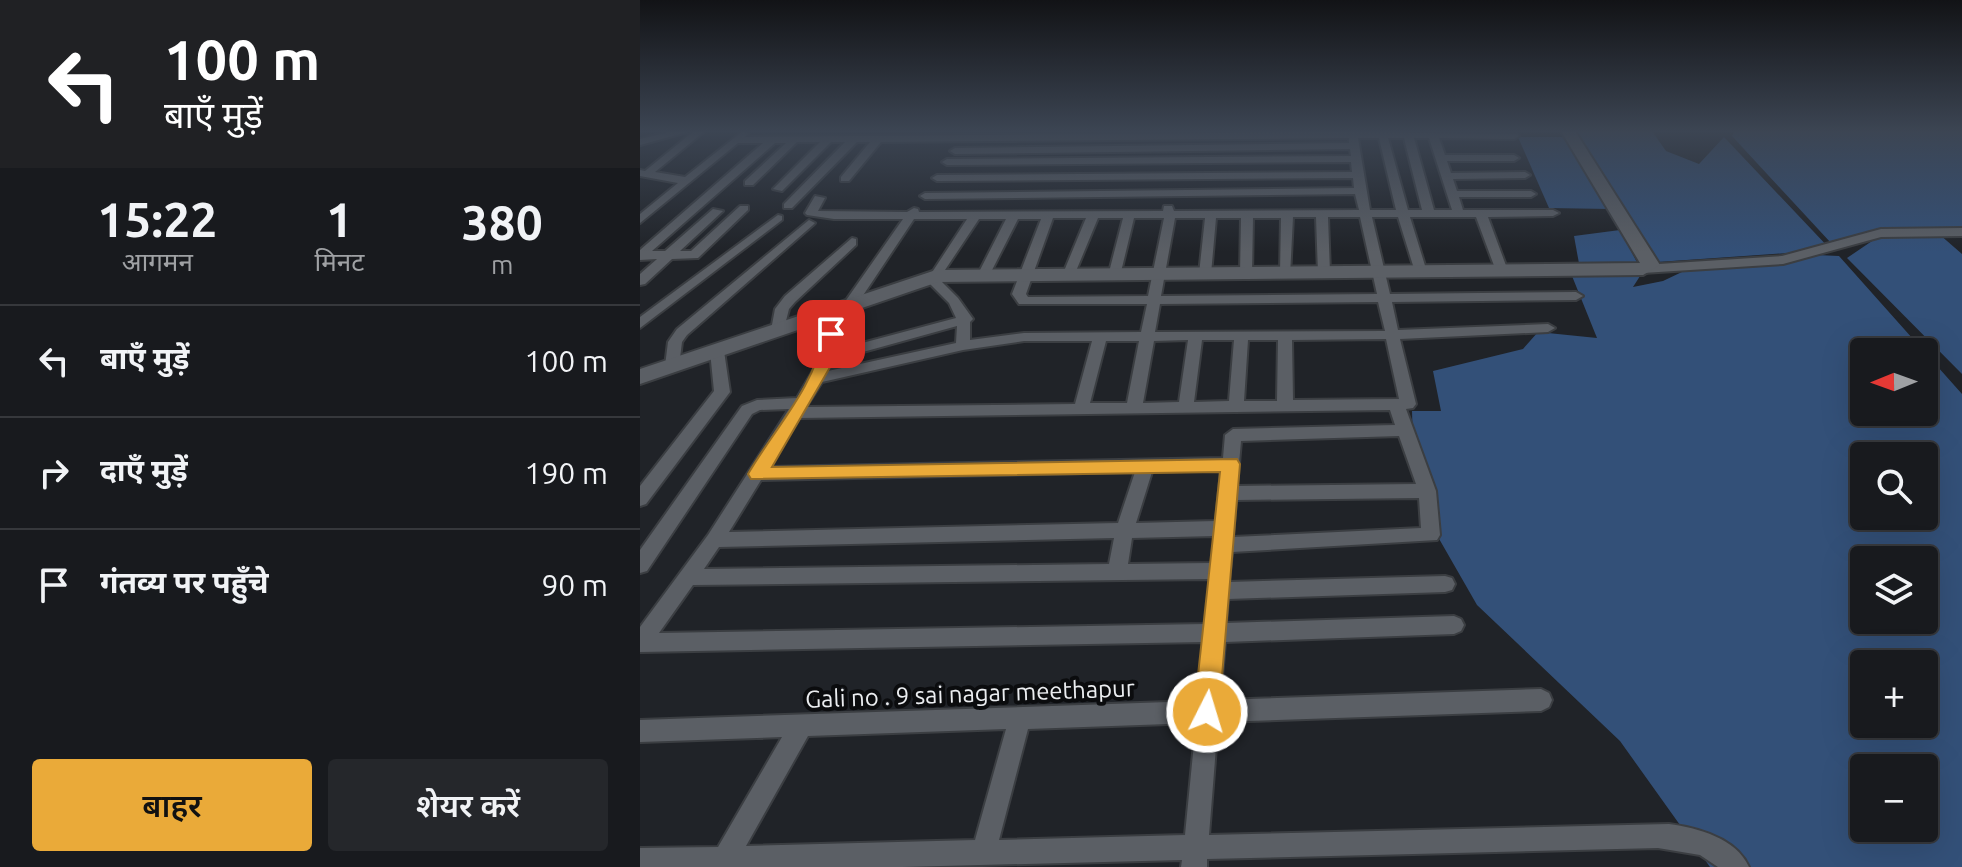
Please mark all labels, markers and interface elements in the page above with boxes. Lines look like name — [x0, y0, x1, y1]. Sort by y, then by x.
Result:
text: 100 m — [164, 28, 320, 91]
icon: left — [32, 32, 136, 136]
text: बाएँ मुड़ें — [164, 94, 263, 135]
text: 15:22 — [97, 192, 217, 246]
text: 1 — [326, 192, 353, 246]
text: 380 — [462, 195, 543, 249]
text: आगमन — [122, 247, 193, 276]
text: मिनट — [315, 247, 364, 276]
text: m — [491, 250, 513, 279]
pin — [797, 300, 865, 368]
icon: arrive — [809, 312, 853, 356]
north arrow — [1850, 338, 1938, 426]
map controls — [1850, 338, 1938, 842]
icon: left — [32, 339, 76, 383]
text: बाएँ मुड़ें — [100, 341, 189, 375]
text: 100 m — [524, 344, 608, 378]
button: search — [1850, 442, 1938, 530]
icon: right — [32, 451, 76, 495]
text: दाएँ मुड़ें — [100, 453, 188, 487]
text: 190 m — [524, 456, 608, 490]
button: layers — [1850, 546, 1938, 634]
icon: arrive — [32, 563, 76, 607]
text: गंतव्य पर पहुँचे — [100, 565, 268, 599]
text: 90 m — [541, 568, 608, 602]
button: + — [1850, 650, 1938, 738]
position arrow — [1165, 670, 1249, 754]
street label: Gali no . 9 sai nagar meethapur — [805, 674, 1135, 713]
button: − — [1850, 754, 1938, 842]
button: बाहर — [32, 759, 312, 851]
button: शेयर करें — [328, 759, 608, 851]

